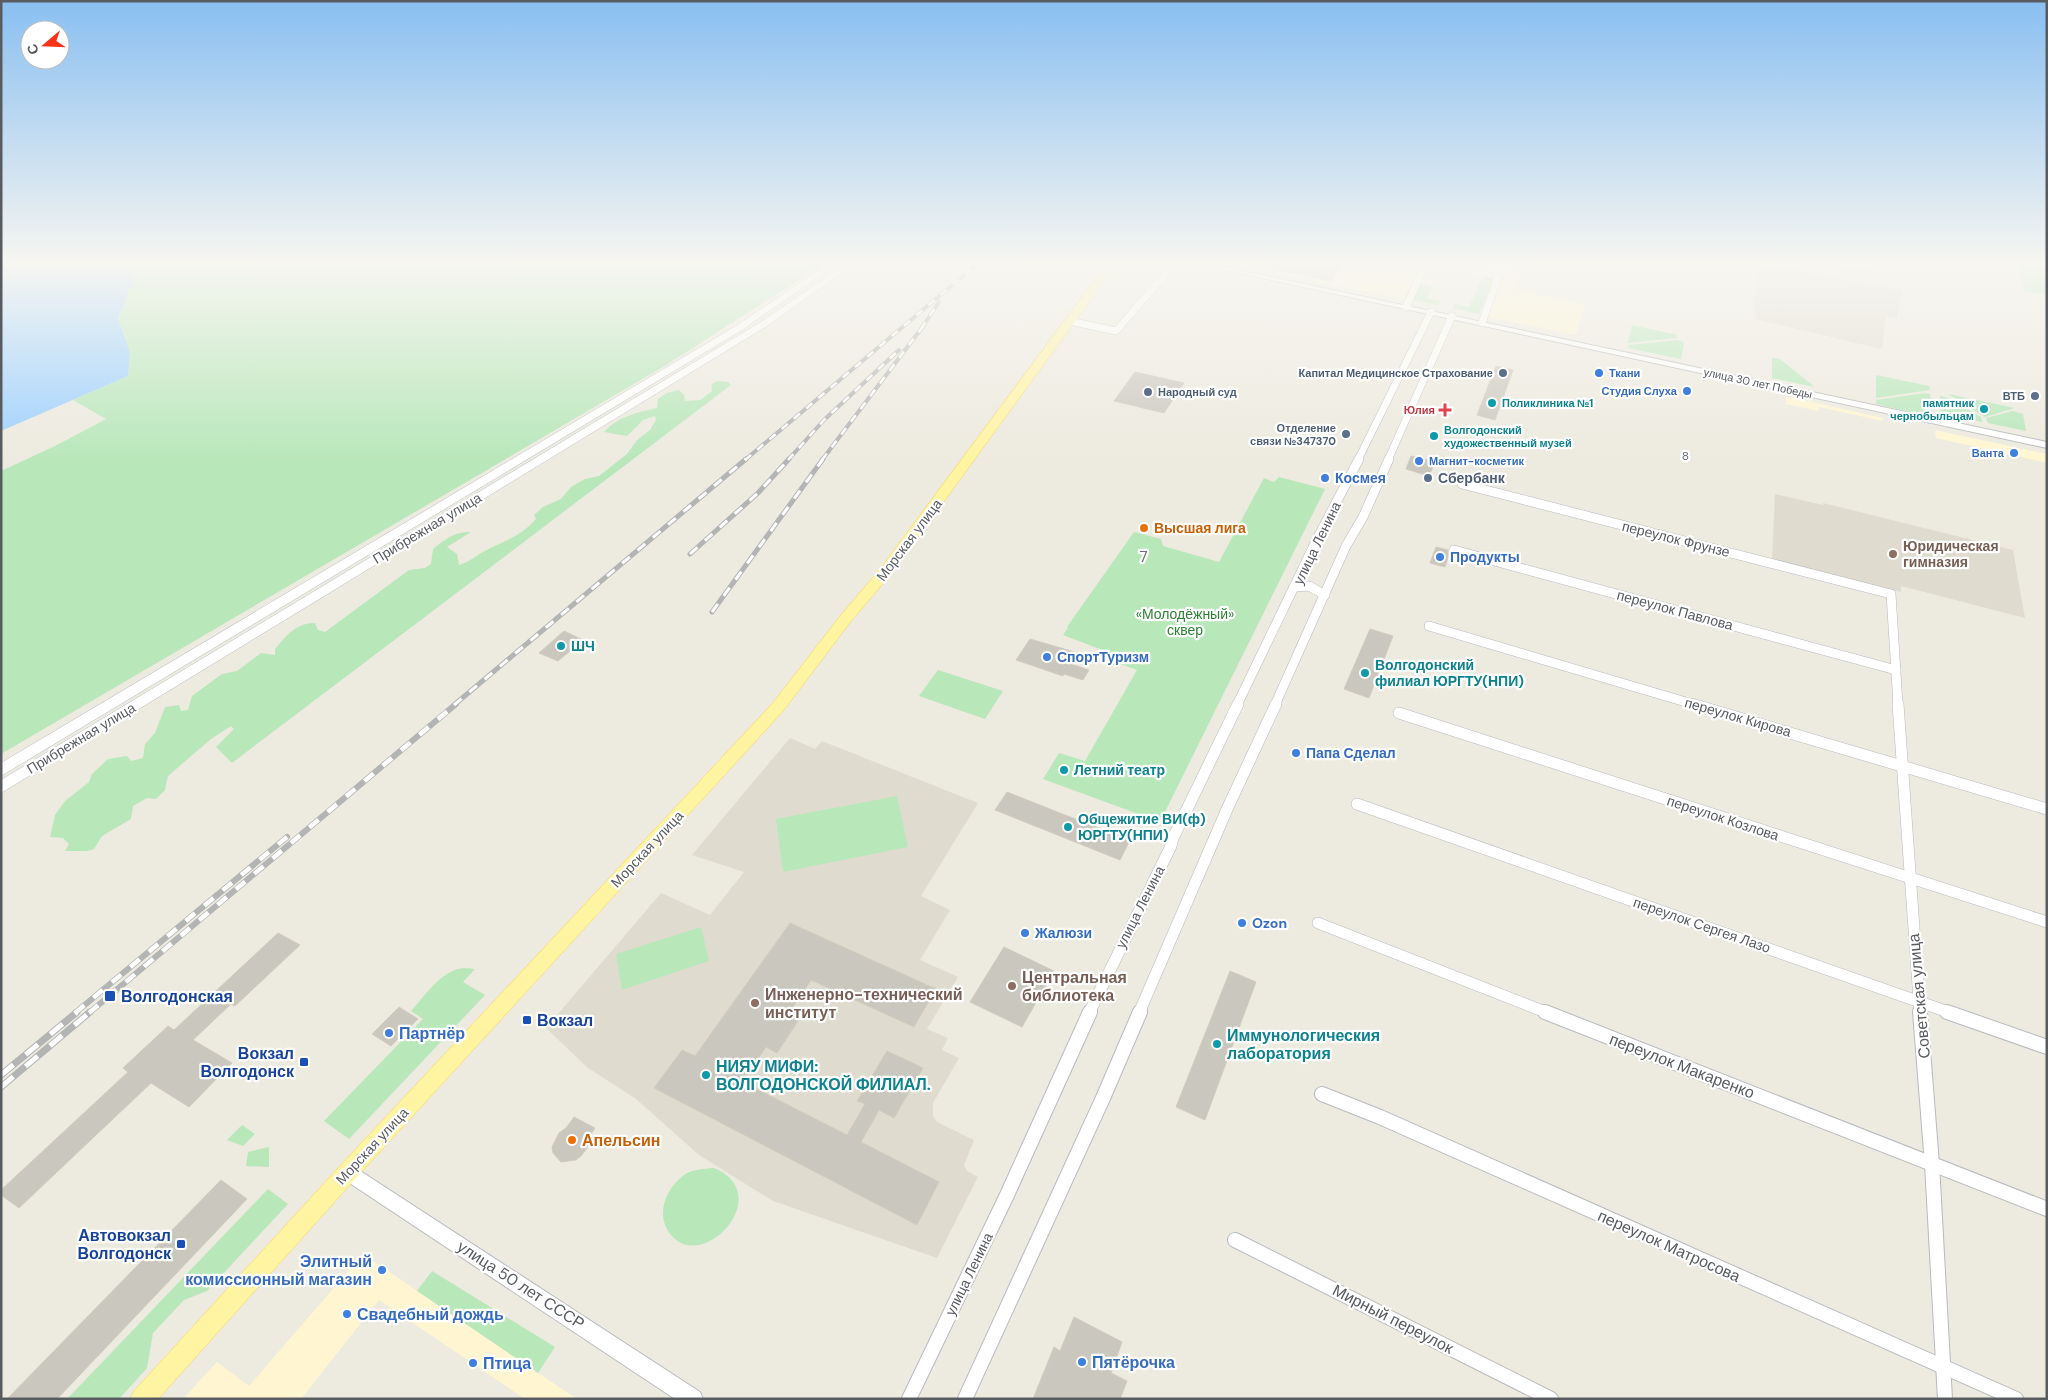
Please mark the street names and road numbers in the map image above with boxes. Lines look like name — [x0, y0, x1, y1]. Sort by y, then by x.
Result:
street label: улица 30 лет Победы — [1702, 365, 1814, 401]
street label: Прибрежная улица — [369, 488, 485, 568]
street label: Морская улица — [872, 495, 946, 585]
street label: улица Ленина — [1289, 498, 1345, 588]
street label: переулок Фрунзе — [1620, 517, 1732, 561]
street label: переулок Павлова — [1615, 586, 1735, 634]
street label: переулок Кирова — [1683, 693, 1794, 741]
street label: Прибрежная улица — [23, 698, 139, 778]
street label: переулок Козлова — [1665, 791, 1781, 845]
street label: Морская улица — [607, 807, 687, 891]
street label: улица Ленина — [1111, 863, 1169, 951]
street label: переулок Сергея Лазо — [1631, 893, 1773, 957]
street label: Советская улица — [1903, 933, 1935, 1059]
street label: переулок Макаренко — [1606, 1029, 1758, 1103]
street label: Морская улица — [332, 1104, 412, 1188]
street label: переулок Матросова — [1594, 1205, 1744, 1287]
street label: улица Ленина — [941, 1229, 997, 1319]
street label: улица 50 лет СССР — [453, 1236, 589, 1334]
street label: Мирный переулок — [1329, 1279, 1458, 1359]

